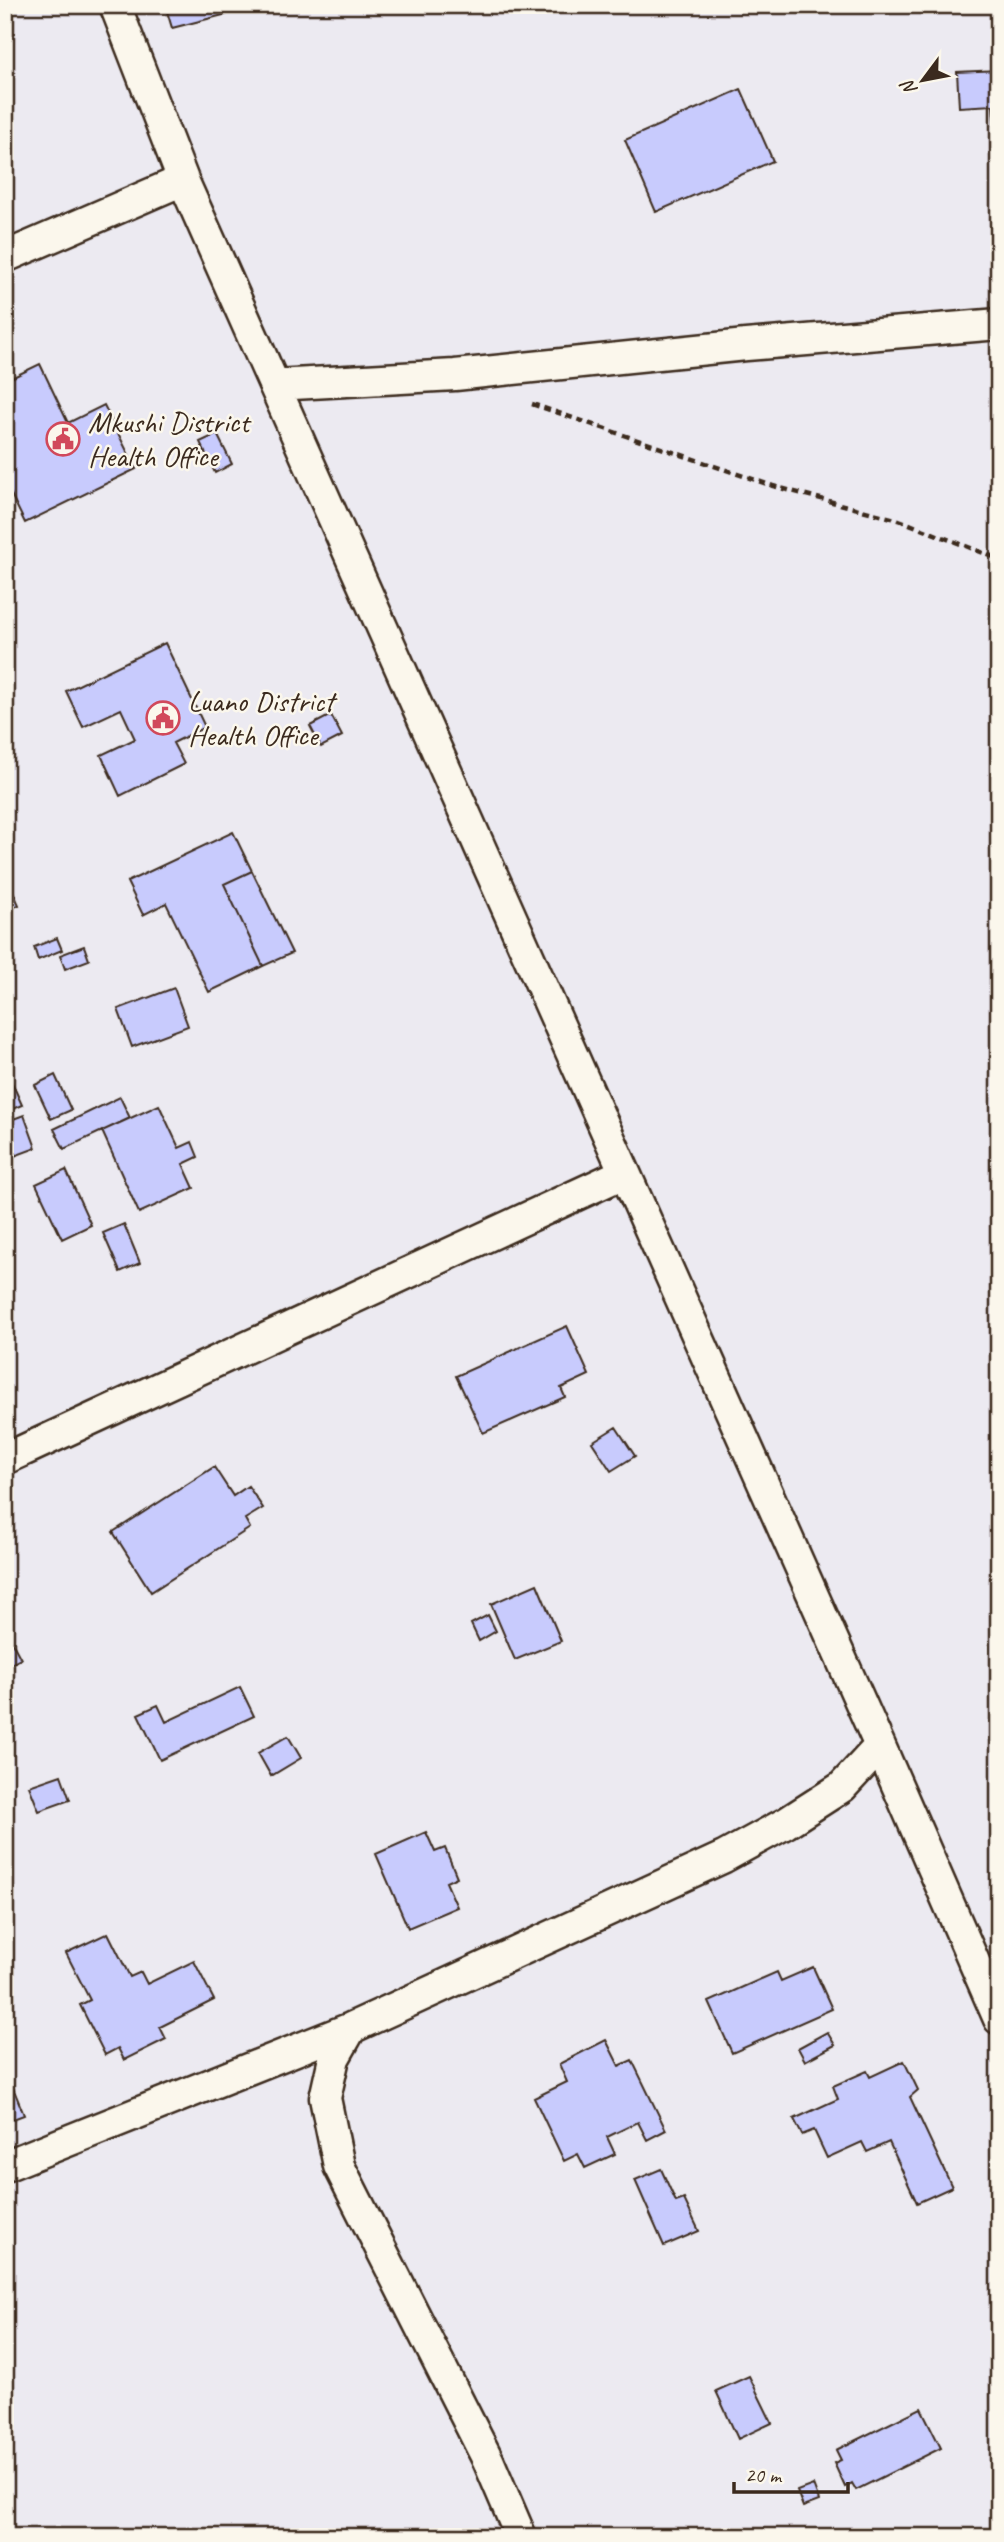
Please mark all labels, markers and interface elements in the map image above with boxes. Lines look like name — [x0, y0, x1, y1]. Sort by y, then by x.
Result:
north arrow — [888, 46, 958, 116]
text: N — [894, 74, 923, 100]
place label: Mkushi District Health Office — [88, 403, 252, 475]
public building icon: Mkushi District Health Office — [44, 420, 82, 458]
place label: Luano District Health Office — [188, 682, 338, 754]
public building icon: Luano District Health Office — [144, 699, 182, 737]
scale bar — [734, 2451, 848, 2495]
text: 20 m — [745, 2462, 783, 2488]

